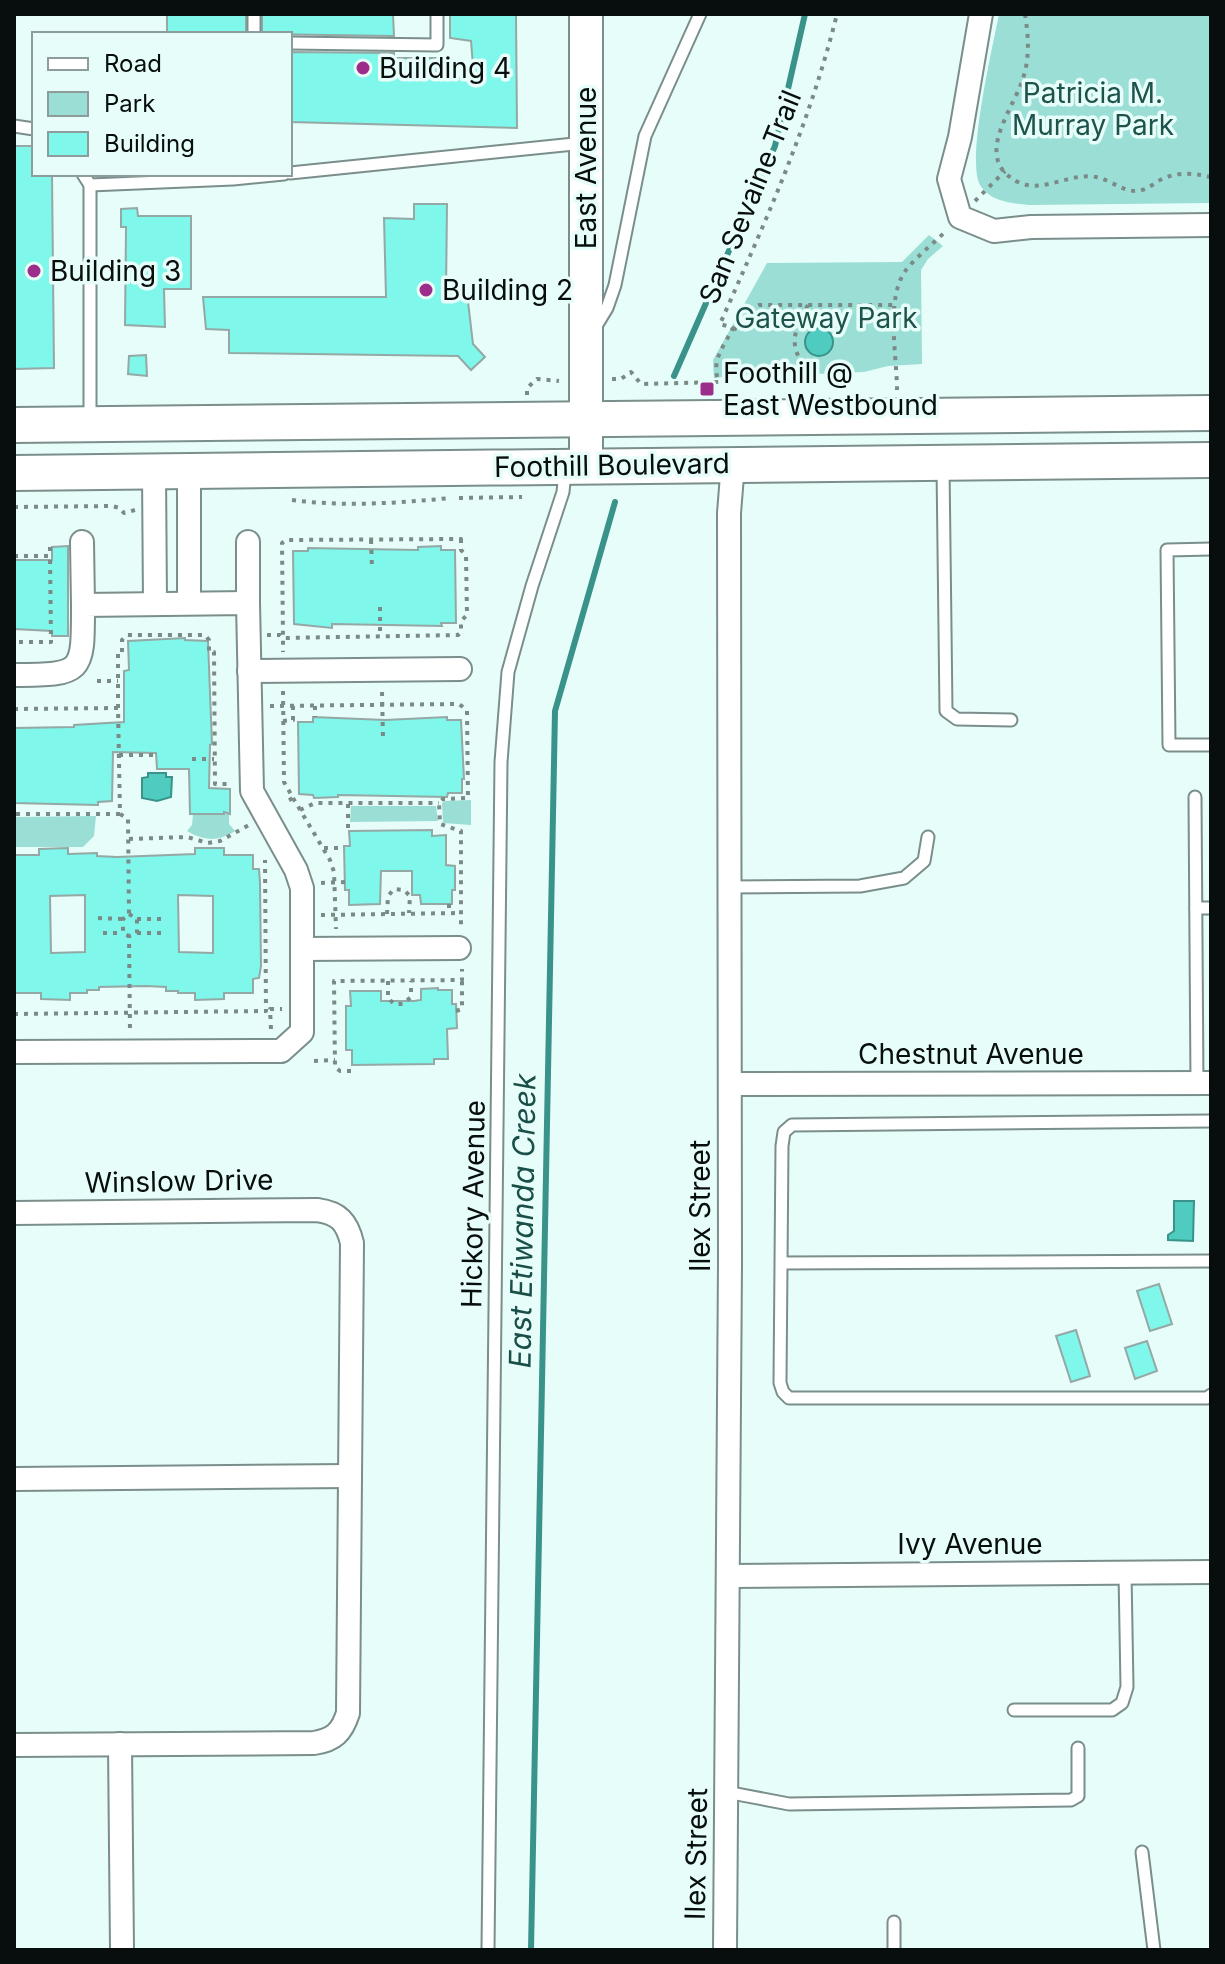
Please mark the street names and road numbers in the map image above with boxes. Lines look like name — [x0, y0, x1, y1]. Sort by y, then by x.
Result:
street label: San Sevaine Trail — [692, 85, 808, 309]
street label: East Avenue — [569, 87, 603, 249]
street label: Foothill Boulevard — [494, 446, 730, 484]
street label: Chestnut Avenue — [858, 1037, 1084, 1071]
street label: Hickory Avenue — [454, 1100, 492, 1308]
street label: Ilex Street — [683, 1140, 717, 1272]
street label: Winslow Drive — [84, 1162, 274, 1200]
street label: Ivy Avenue — [897, 1527, 1043, 1561]
street label: Ilex Street — [678, 1788, 714, 1920]

